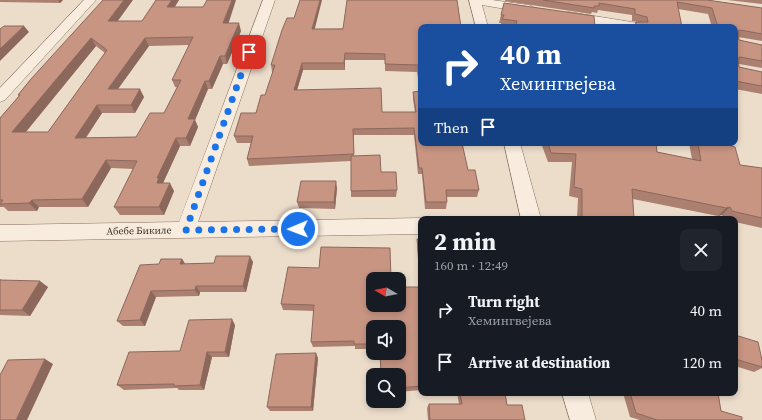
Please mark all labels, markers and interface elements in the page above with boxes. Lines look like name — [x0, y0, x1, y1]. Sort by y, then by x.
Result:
pin — [232, 35, 266, 69]
text: 40 m — [500, 35, 562, 73]
icon: right — [434, 40, 486, 92]
icon: arrive — [238, 41, 260, 63]
text: Хемингвејева — [500, 71, 616, 96]
icon: arrive — [477, 116, 499, 138]
text: Then — [434, 117, 469, 138]
position arrow — [277, 208, 319, 250]
street label: Абебе Бикиле — [106, 223, 172, 238]
text: 2 min — [434, 225, 496, 258]
button: close — [680, 229, 722, 271]
text: 160 m · 12:49 — [434, 257, 508, 274]
north arrow — [366, 272, 406, 312]
map controls — [366, 272, 406, 408]
text: Turn right — [468, 291, 540, 312]
icon: right — [434, 299, 456, 321]
text: 40 m — [690, 300, 722, 321]
text: Хемингвејева — [468, 312, 552, 329]
button: sound — [366, 320, 406, 360]
icon: arrive — [434, 351, 456, 373]
text: Arrive at destination — [468, 352, 610, 373]
text: 120 m — [682, 352, 722, 373]
button: search — [366, 368, 406, 408]

